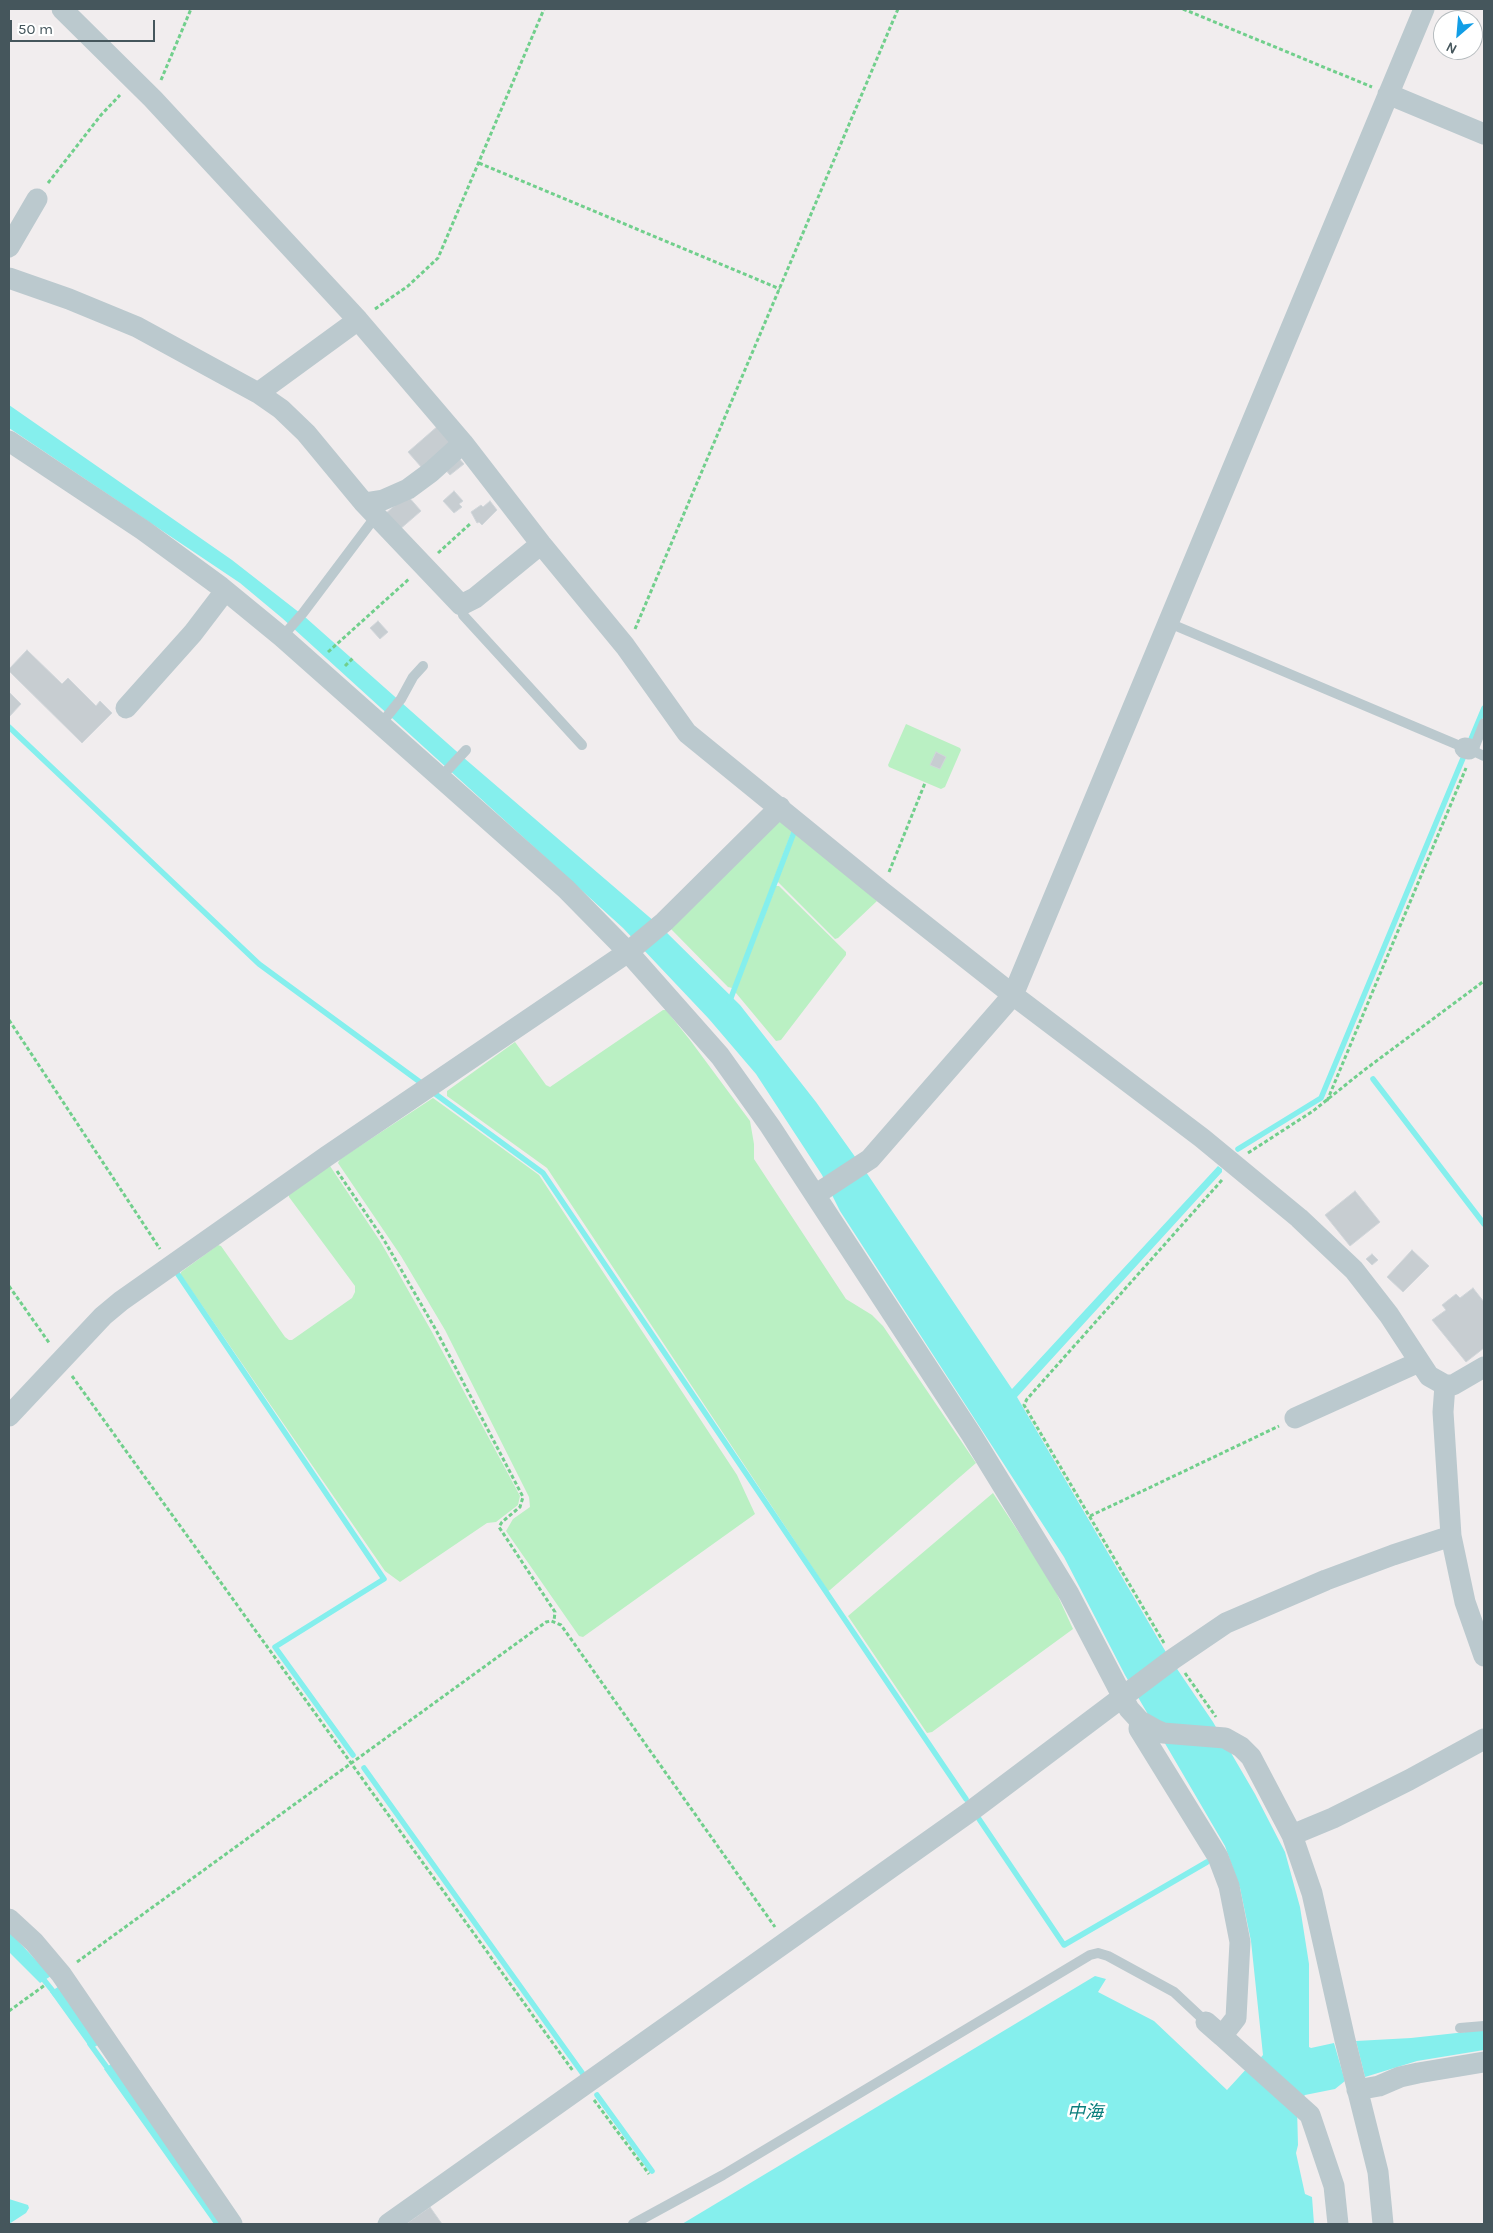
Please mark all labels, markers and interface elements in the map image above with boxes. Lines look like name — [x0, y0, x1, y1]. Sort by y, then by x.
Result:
scale bar — [12, 10, 158, 42]
north arrow — [1433, 10, 1483, 60]
text: 50 m — [18, 20, 53, 38]
text: N — [1443, 38, 1460, 58]
water label: 中海 — [1067, 2102, 1103, 2124]

